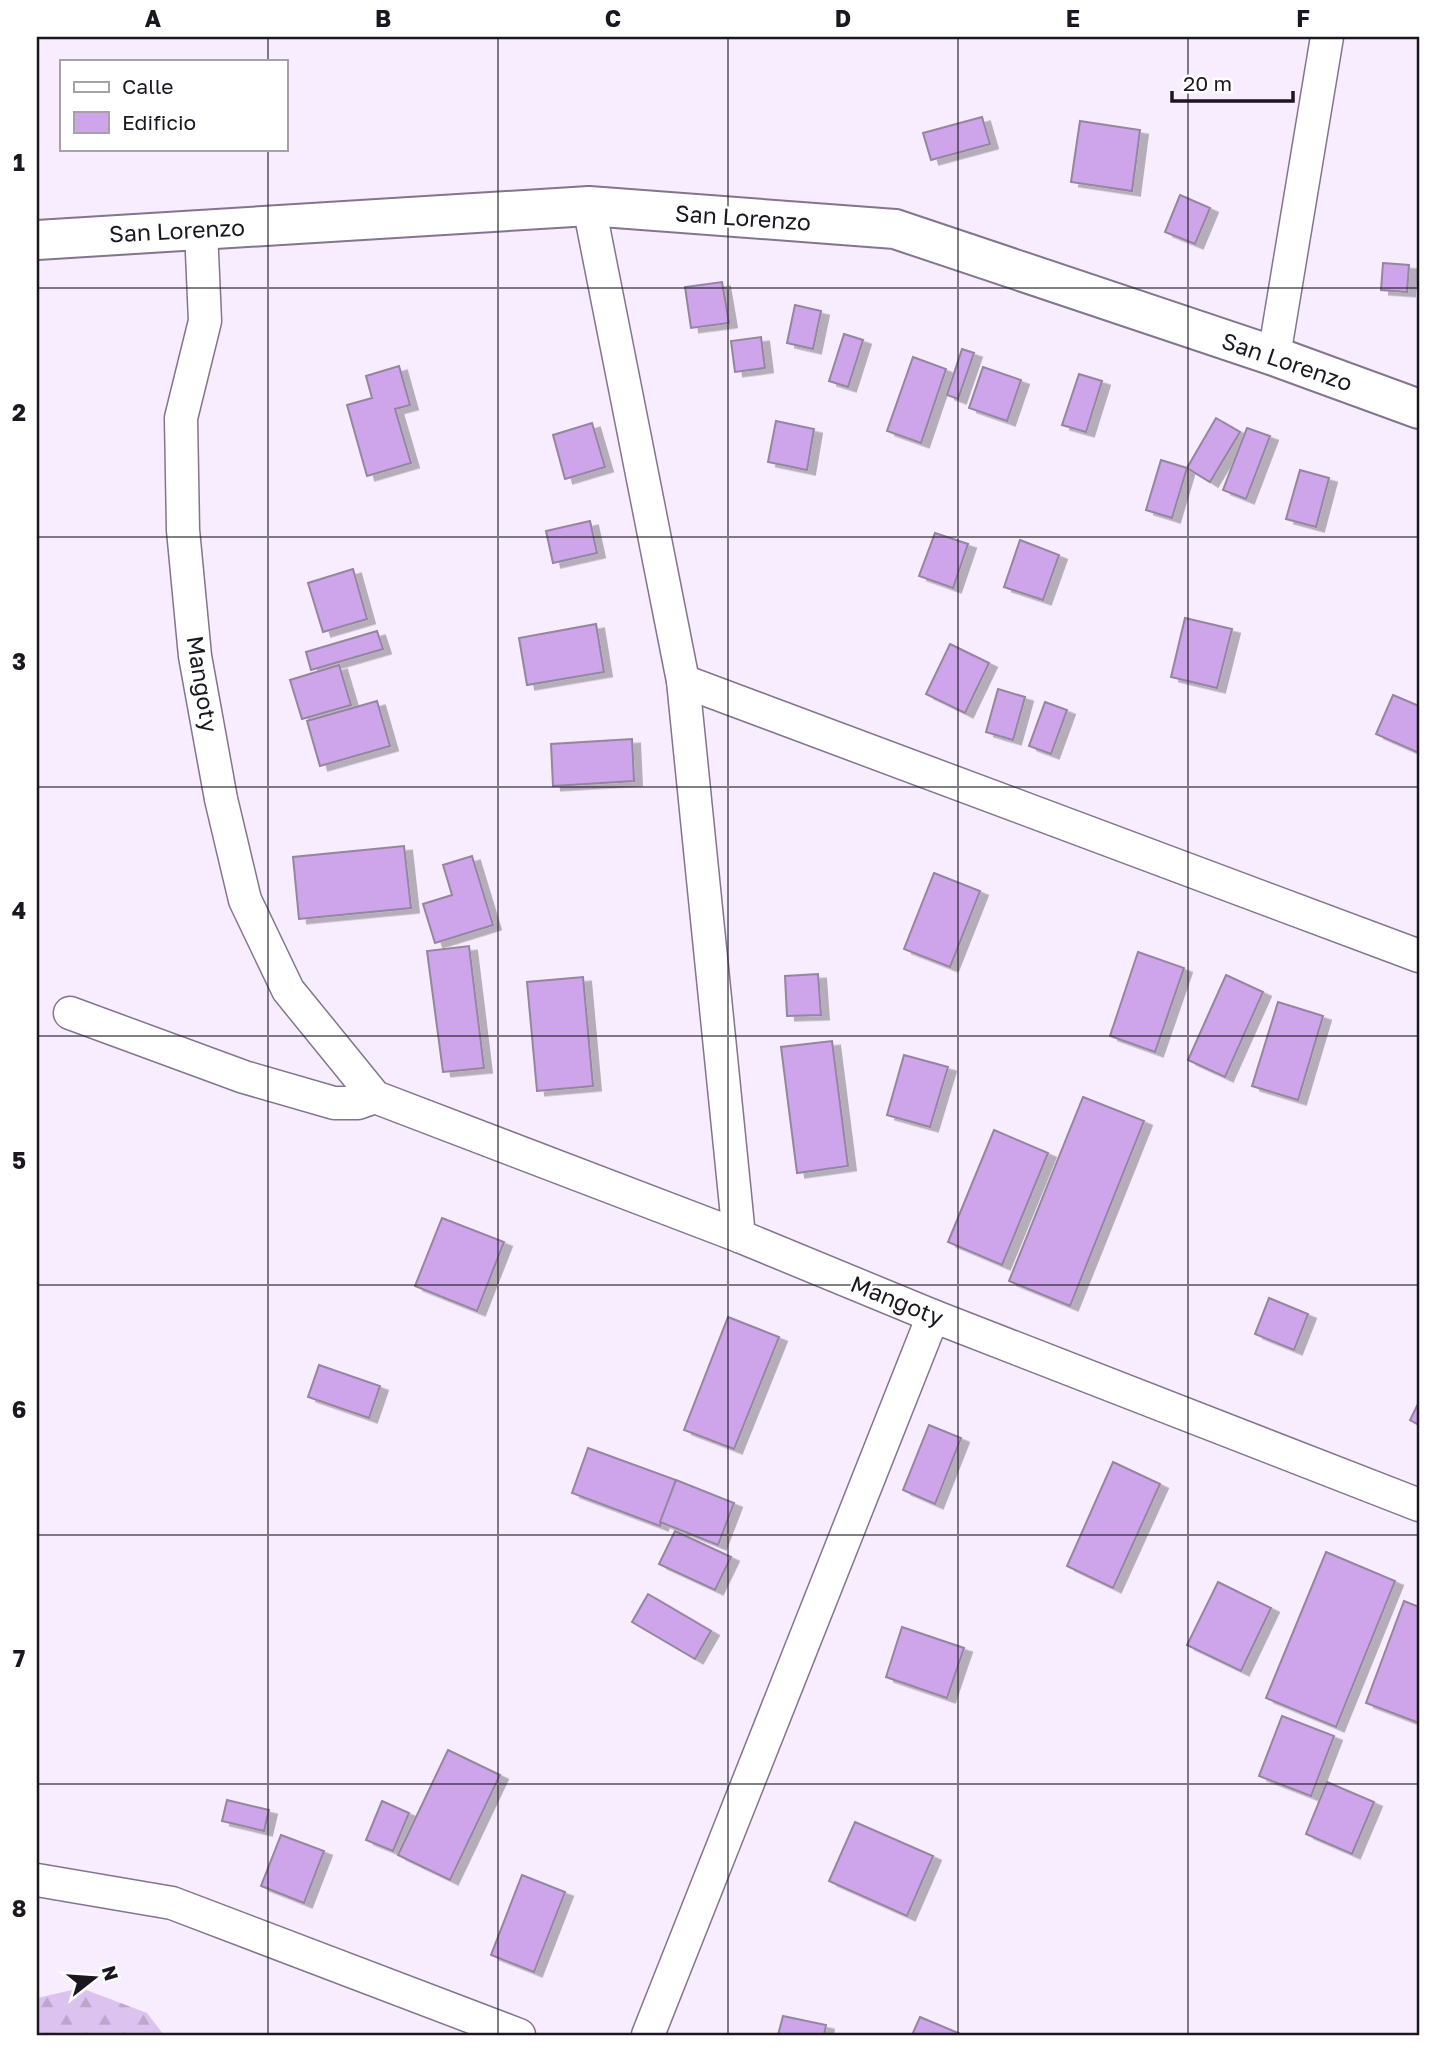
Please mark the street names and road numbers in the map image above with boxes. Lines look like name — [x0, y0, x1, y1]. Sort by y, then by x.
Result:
street label: San Lorenzo — [674, 198, 812, 236]
street label: San Lorenzo — [108, 212, 246, 248]
street label: San Lorenzo — [1218, 326, 1356, 396]
street label: Mangoty — [182, 634, 224, 734]
street label: Mangoty — [847, 1269, 948, 1331]

